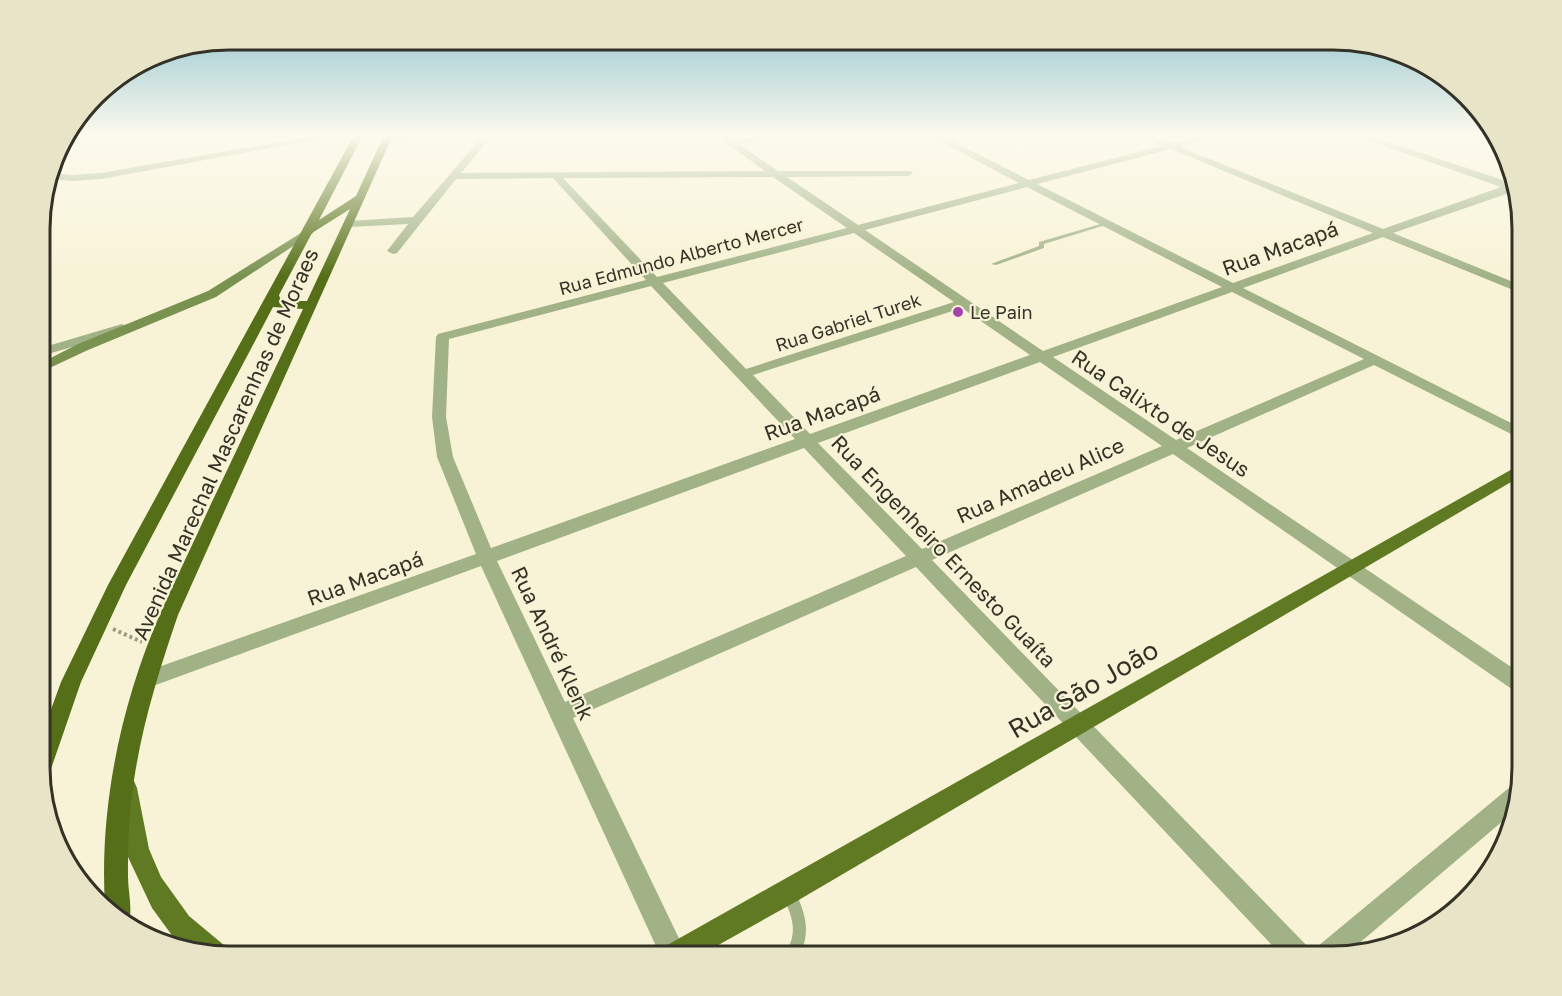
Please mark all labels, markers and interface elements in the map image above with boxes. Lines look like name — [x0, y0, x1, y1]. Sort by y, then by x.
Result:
street label: Rua Edmundo Alberto Mercer — [556, 213, 806, 299]
street label: Rua Macapá — [1218, 215, 1342, 281]
street label: Avenida Marechal Mascarenhas de Moraes — [126, 244, 324, 644]
street label: Rua Gabriel Turek — [772, 288, 924, 356]
place label: Le Pain — [970, 301, 1033, 323]
marker: Le Pain — [951, 305, 965, 319]
street label: Rua Calixto de Jesus — [1067, 344, 1255, 482]
street label: Rua Macapá — [760, 380, 884, 446]
street label: Rua Engenheiro Ernesto Guaíta — [826, 429, 1062, 673]
street label: Rua Amadeu Alice — [952, 431, 1128, 529]
street label: Rua Macapá — [303, 545, 427, 611]
street label: Rua André Klenk — [506, 562, 600, 724]
street label: Rua São João — [1003, 634, 1163, 744]

